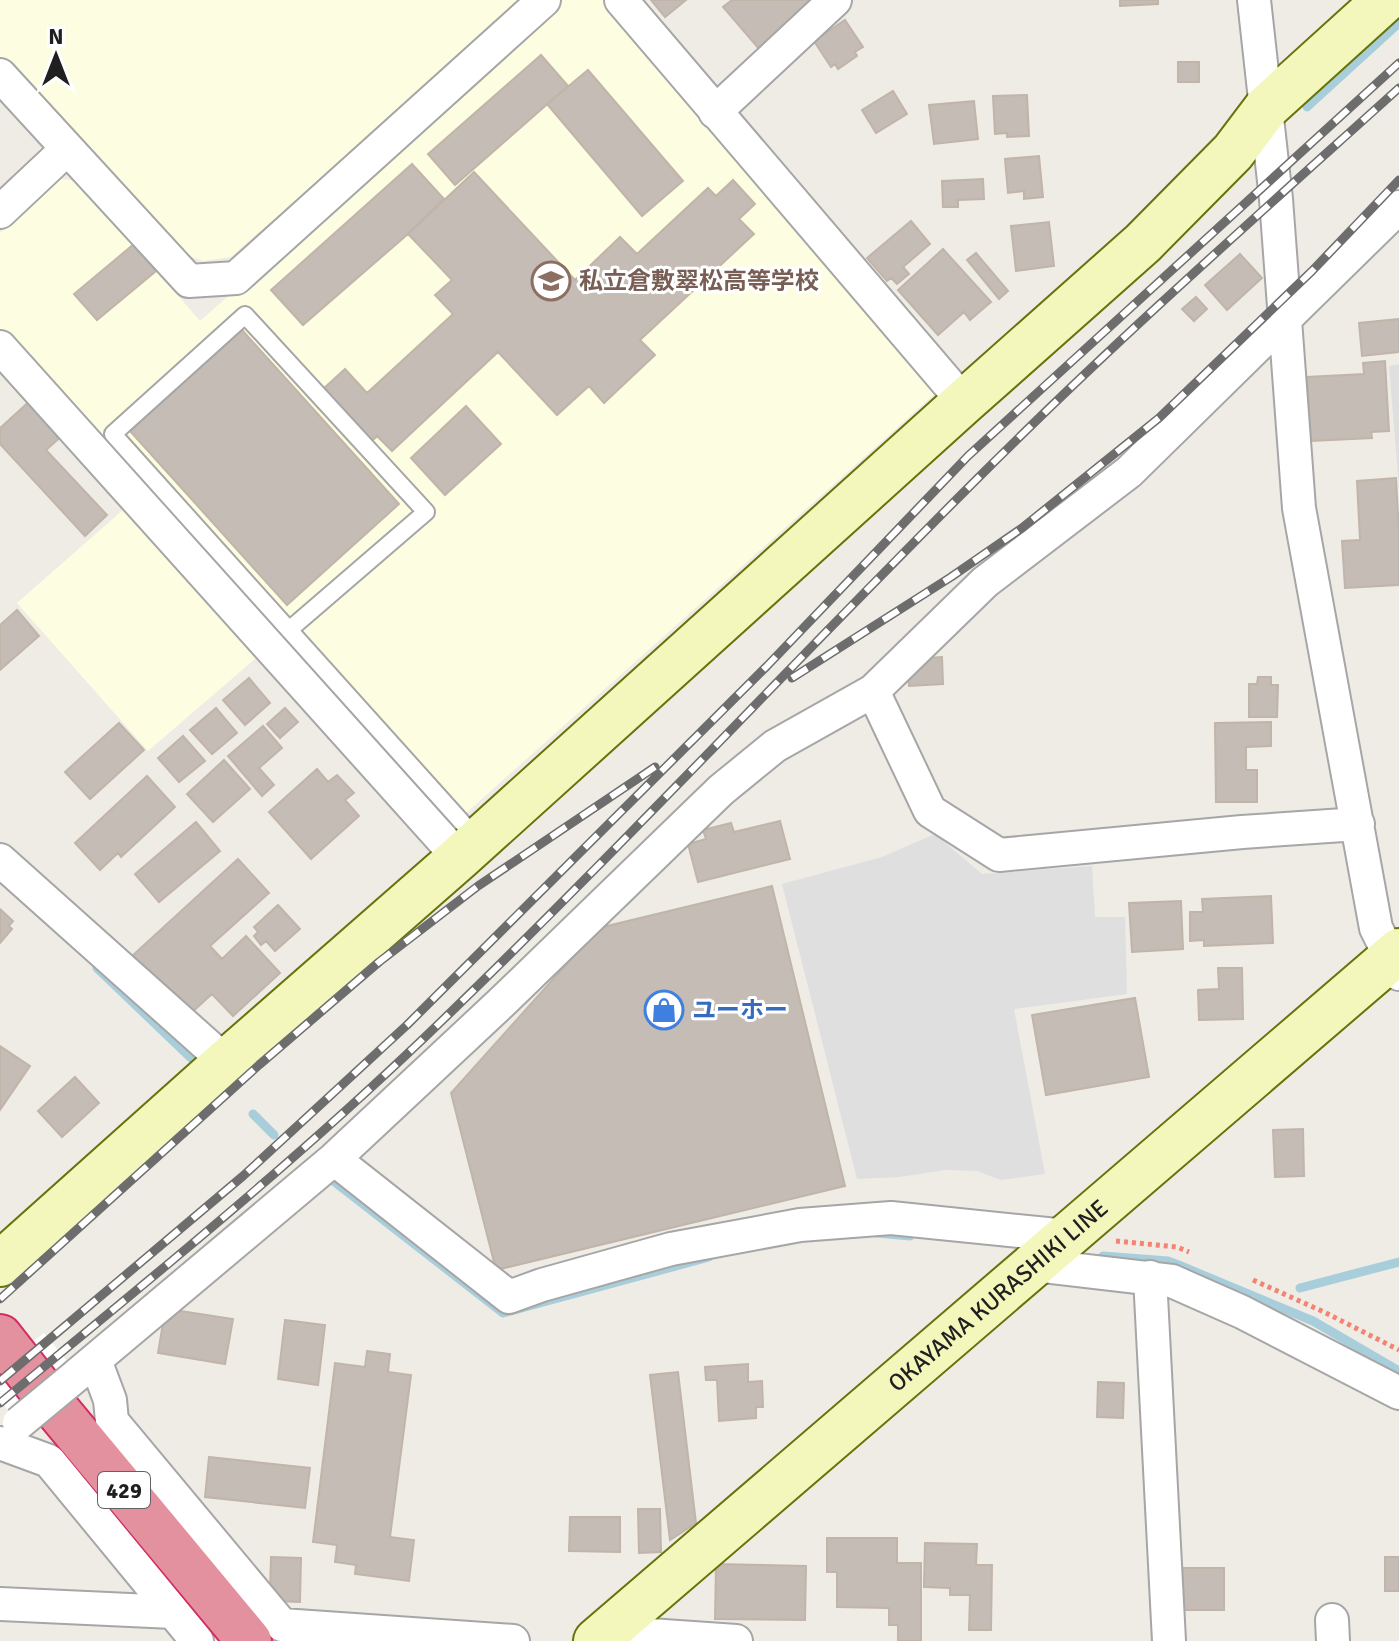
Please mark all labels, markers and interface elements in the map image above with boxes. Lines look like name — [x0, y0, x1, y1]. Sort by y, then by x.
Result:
north arrow — [16, 16, 96, 96]
text: N — [48, 23, 64, 50]
school or university icon: 私立倉敷翠松高等学校 — [530, 260, 572, 302]
place label: 私立倉敷翠松高等学校 — [579, 266, 819, 296]
shop icon: ユーホー — [643, 989, 685, 1031]
place label: ユーホー — [692, 995, 788, 1025]
street label: OKAYAMA KURASHIKI LINE — [882, 1193, 1114, 1398]
road number: 429 — [98, 1472, 150, 1508]

